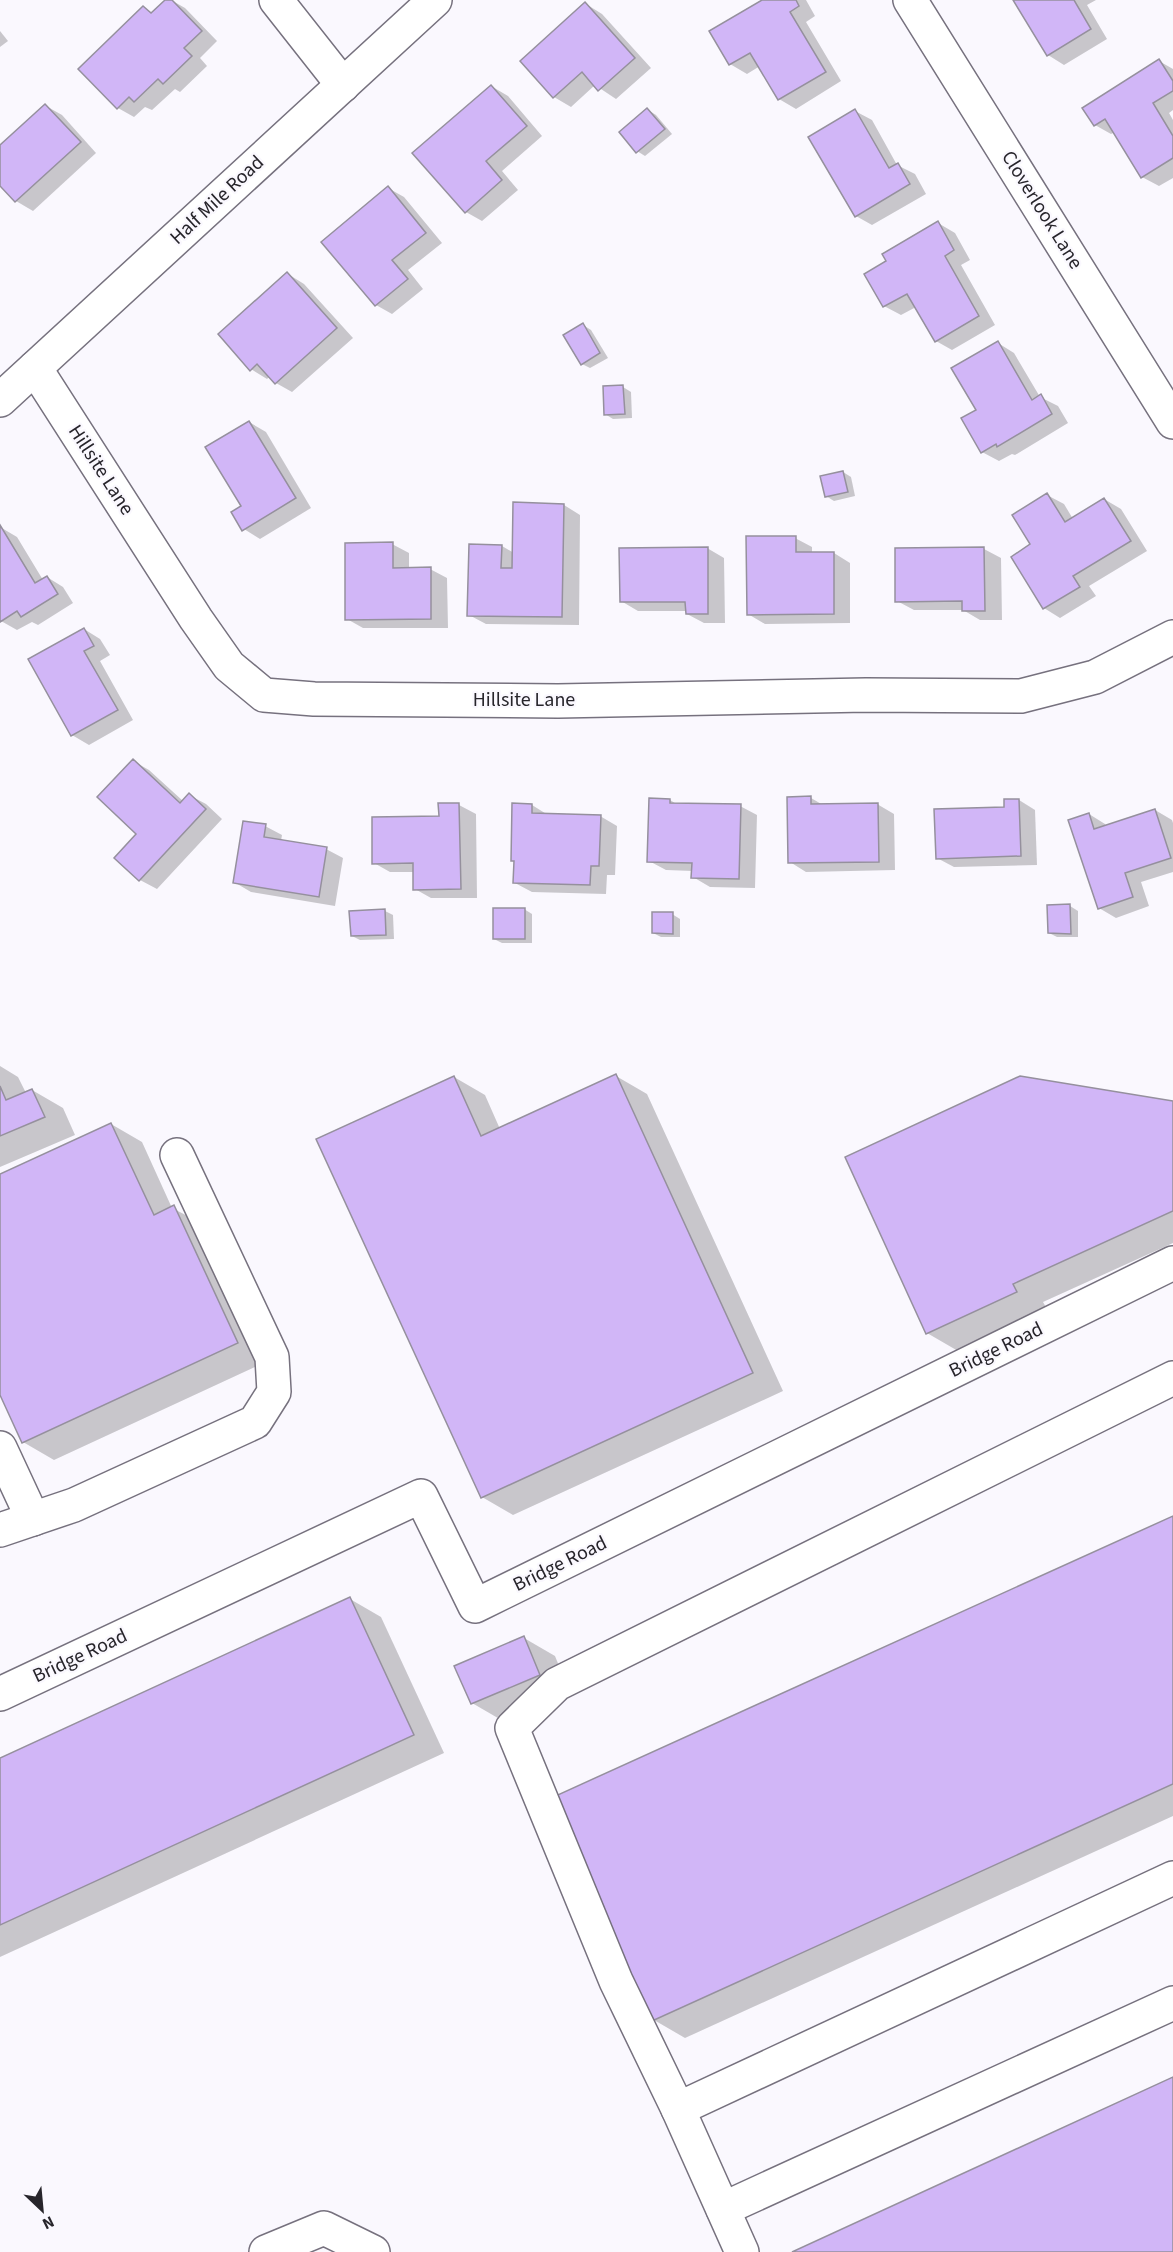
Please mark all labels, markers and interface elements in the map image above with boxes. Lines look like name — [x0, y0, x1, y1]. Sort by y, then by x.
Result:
street label: Cloverlook Lane — [994, 145, 1090, 275]
street label: Half Mile Road — [164, 149, 270, 251]
street label: Hillsite Lane — [61, 419, 141, 521]
street label: Hillsite Lane — [473, 686, 575, 714]
street label: Bridge Road — [944, 1315, 1048, 1385]
street label: Bridge Road — [508, 1529, 612, 1599]
street label: Bridge Road — [28, 1622, 132, 1690]
north arrow — [12, 2180, 72, 2240]
text: N — [39, 2210, 58, 2235]

